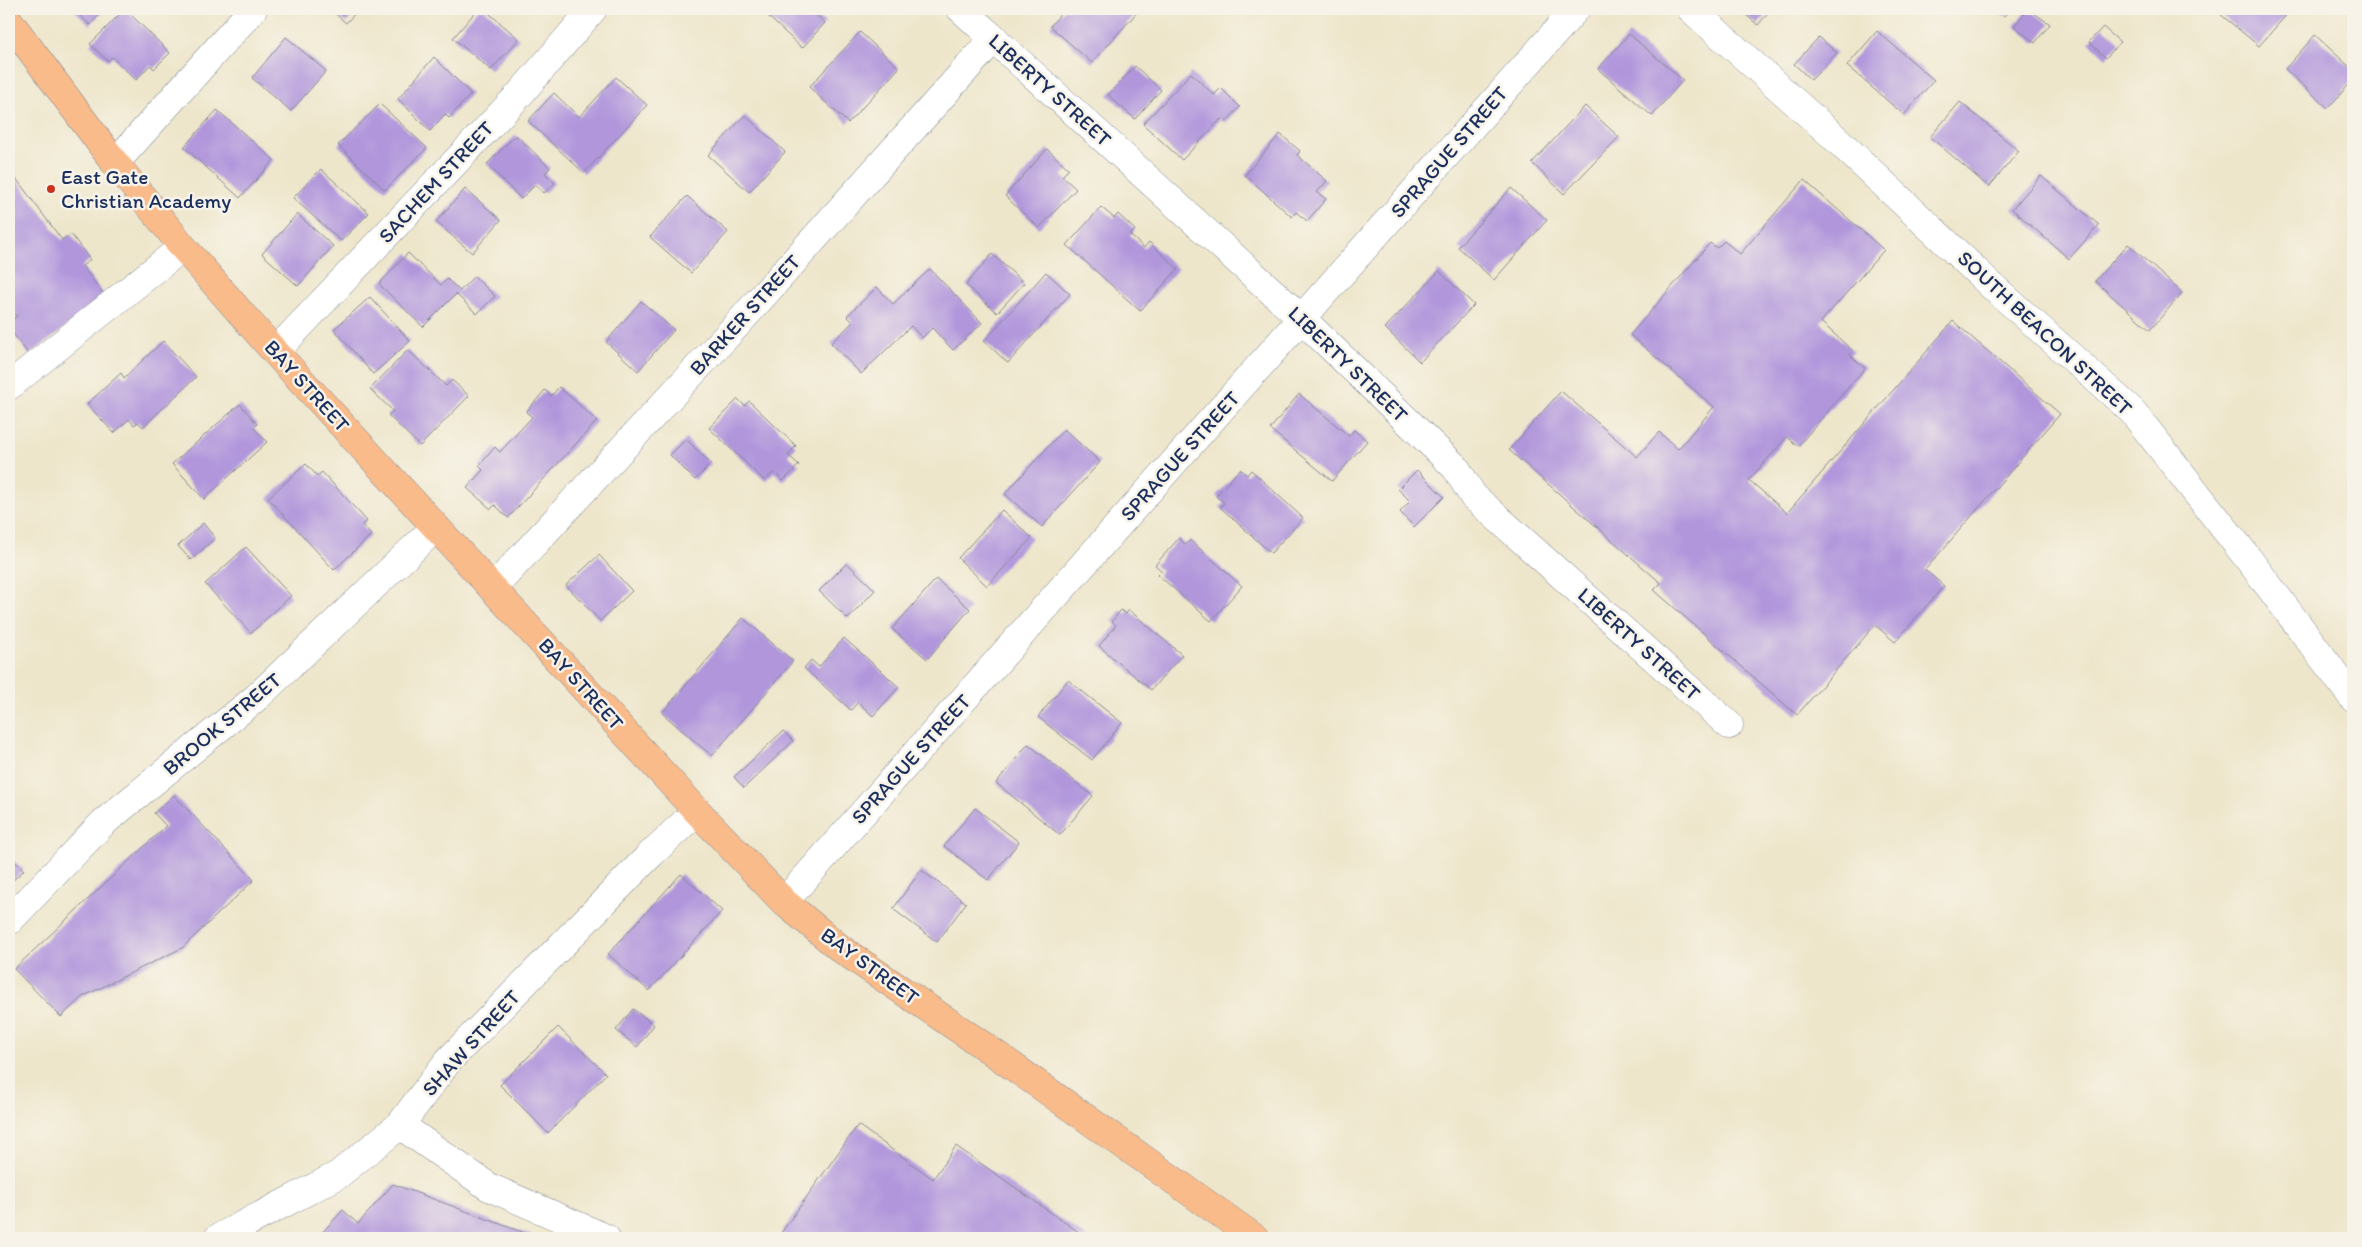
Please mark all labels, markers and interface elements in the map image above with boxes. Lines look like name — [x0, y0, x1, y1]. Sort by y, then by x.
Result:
street label: LIBERTY STREET — [984, 28, 1117, 151]
street label: SPRAGUE STREET — [1385, 81, 1513, 223]
street label: SACHEM STREET — [373, 115, 499, 248]
place label: East Gate Christian Academy — [61, 164, 231, 213]
marker: East Gate Christian Academy — [45, 183, 57, 195]
street label: SOUTH BEACON STREET — [1953, 245, 2138, 420]
street label: BARKER STREET — [684, 249, 806, 380]
street label: LIBERTY STREET — [1283, 300, 1414, 427]
street label: BAY STREET — [259, 334, 355, 437]
street label: SPRAGUE STREET — [1115, 385, 1245, 526]
street label: LIBERTY STREET — [1573, 582, 1706, 705]
street label: BAY STREET — [533, 632, 629, 735]
street label: BROOK STREET — [157, 667, 286, 780]
street label: SPRAGUE STREET — [846, 688, 976, 829]
street label: BAY STREET — [816, 922, 924, 1010]
street label: SHAW STREET — [416, 984, 525, 1101]

